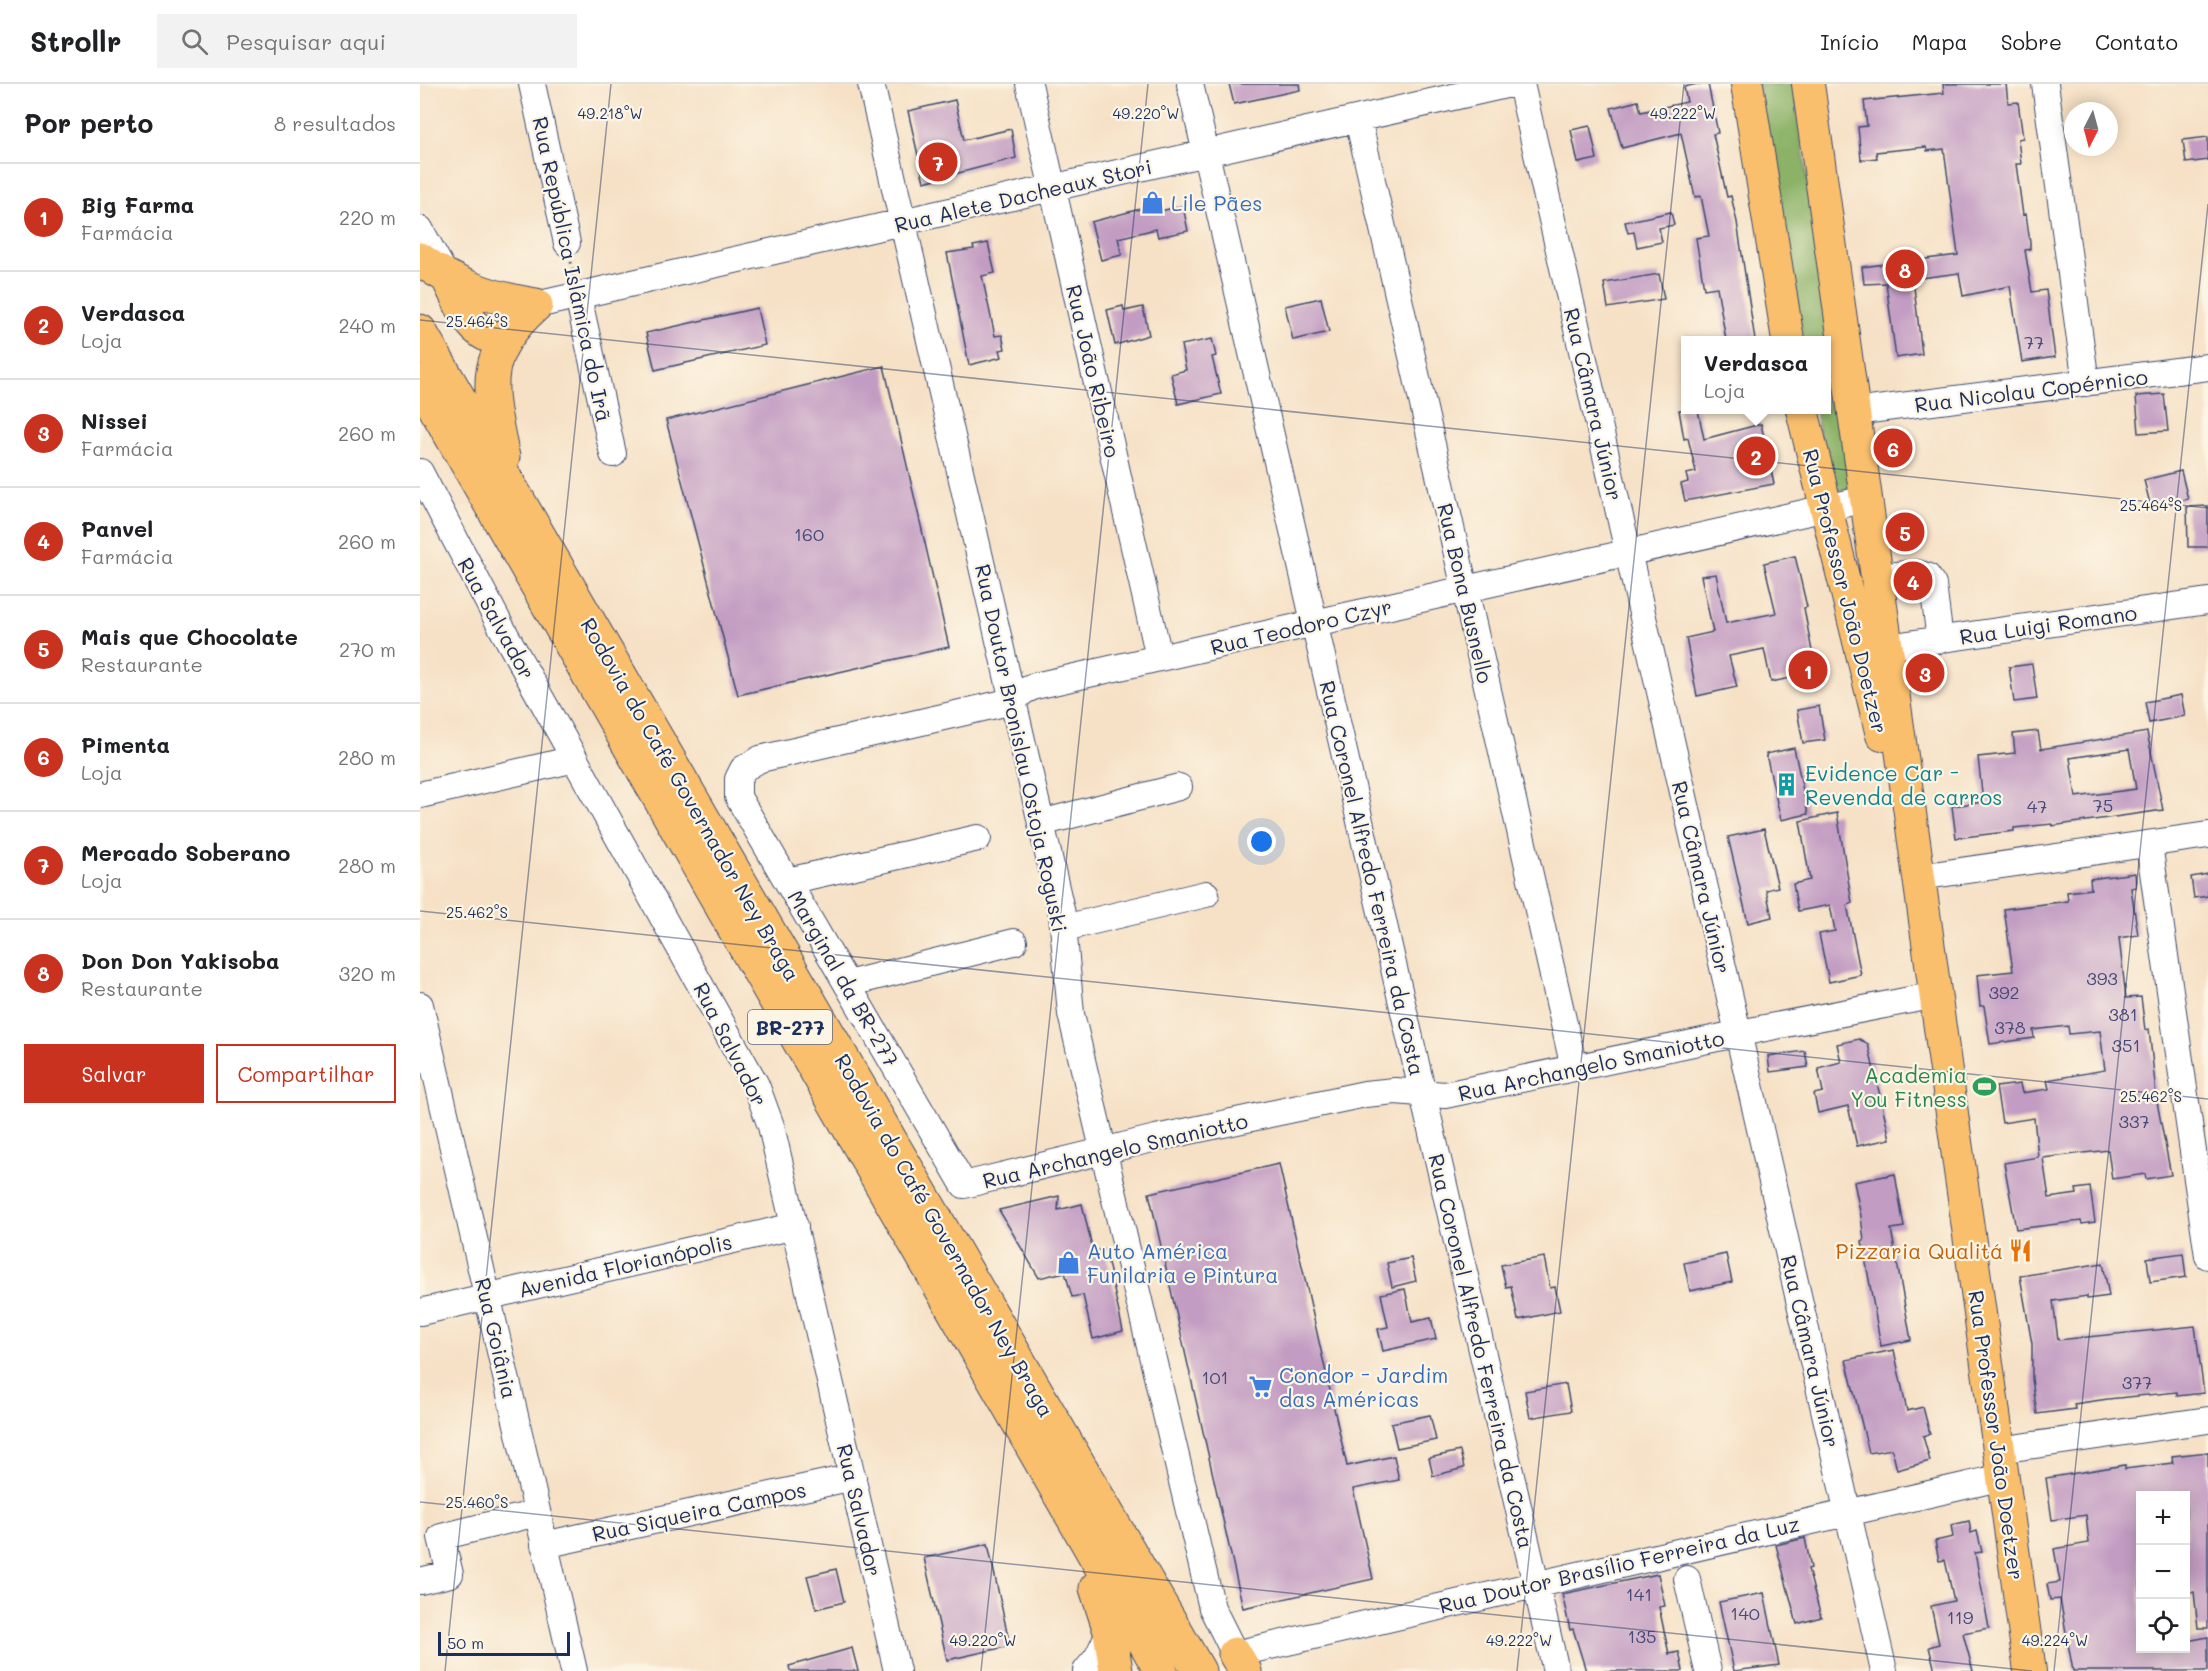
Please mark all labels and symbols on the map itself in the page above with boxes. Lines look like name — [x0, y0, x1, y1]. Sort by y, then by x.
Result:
north arrow — [2064, 102, 2118, 156]
text: 49.218°W — [577, 103, 643, 123]
text: 49.220°W — [1112, 103, 1180, 123]
text: 49.222°W — [1650, 103, 1716, 123]
street label: Rua República Islâmica do Irã — [527, 114, 619, 424]
pin: 7 — [918, 140, 958, 184]
street label: Rua Alete Dacheaux Stori — [891, 152, 1155, 238]
shop icon: Lile Pães — [1140, 189, 1166, 215]
place label: Lile Pães — [1171, 189, 1263, 216]
pin: 8 — [1886, 246, 1924, 291]
street label: Rua João Ribeiro — [1061, 282, 1127, 460]
street label: Rua Câmara Júnior — [1559, 305, 1629, 503]
text: 25.464°S — [446, 311, 508, 331]
house number: 77 — [2024, 330, 2044, 354]
street label: Rua Nicolau Copérnico — [1913, 362, 2149, 418]
pin: 6 — [1874, 426, 1912, 470]
pin: 2 — [1736, 434, 1776, 478]
street label: Rua Professor João Doetzer — [1798, 446, 1894, 736]
text: 25.464°S — [2120, 495, 2182, 515]
street label: Rua Bona Busnello — [1432, 500, 1500, 686]
pin: 5 — [1886, 510, 1924, 554]
house number: 160 — [794, 522, 824, 546]
street label: Rua Salvador — [452, 552, 542, 684]
pin: 4 — [1894, 558, 1932, 604]
street label: Rua Doutor Bronislau Ostoja Roguski — [970, 561, 1074, 935]
street label: Rua Teodoro Czyr — [1208, 592, 1394, 660]
street label: Rua Luigi Romano — [1958, 598, 2138, 650]
street label: Rodovia do Café Governador Ney Braga — [576, 612, 806, 986]
pin: 1 — [1788, 648, 1828, 692]
pin: 3 — [1906, 650, 1944, 696]
street label: Rua Coronel Alfredo Ferreira da Costa — [1314, 678, 1432, 1078]
place label: Evidence Car - Revenda de carros — [1805, 759, 2003, 810]
building icon: Evidence Car - Revenda de carros — [1774, 771, 1800, 797]
street label: Rua Câmara Júnior — [1667, 778, 1737, 976]
house number: 75 — [2093, 793, 2113, 817]
house number: 47 — [2027, 794, 2047, 818]
your location — [1247, 827, 1276, 856]
street label: Marginal da BR-277 — [783, 885, 905, 1071]
text: 25.462°S — [446, 902, 508, 922]
house number: 393 — [2086, 966, 2118, 990]
street label: Rua Salvador — [688, 978, 774, 1110]
house number: 392 — [1988, 980, 2020, 1004]
house number: 381 — [2108, 1002, 2138, 1026]
road number: BR-277 — [748, 1010, 832, 1044]
house number: 378 — [1994, 1015, 2026, 1039]
street label: Rua Archangelo Smaniotto — [1455, 1024, 1727, 1106]
house number: 351 — [2111, 1033, 2141, 1057]
street label: Rodovia do Café Governador Ney Braga — [830, 1048, 1060, 1422]
place label: Academia You Fitness — [1850, 1061, 1967, 1112]
sports icon: Academia You Fitness — [1972, 1073, 1998, 1099]
text: 25.462°S — [2120, 1086, 2182, 1106]
street label: Rua Archangelo Smaniotto — [980, 1106, 1250, 1194]
house number: 337 — [2118, 1109, 2150, 1133]
street label: Rua Coronel Alfredo Ferreira da Costa — [1423, 1151, 1541, 1551]
street label: Avenida Florianópolis — [515, 1227, 735, 1303]
place label: Auto América Funilaria e Pintura — [1087, 1237, 1278, 1288]
place label: Pizzaria Qualitá — [1836, 1237, 2003, 1264]
restaurant icon: Pizzaria Qualitá — [2008, 1237, 2034, 1263]
shop icon: Auto América Funilaria e Pintura — [1056, 1249, 1082, 1275]
street label: Rua Câmara Júnior — [1776, 1252, 1846, 1450]
street label: Rua Goiânia — [470, 1275, 524, 1401]
street label: Rua Professor João Doetzer — [1963, 1288, 2031, 1582]
place label: Condor - Jardim das Américas — [1279, 1361, 1448, 1412]
house number: 101 — [1201, 1365, 1229, 1389]
house number: 377 — [2122, 1370, 2152, 1394]
supermarket icon: Condor - Jardim das Américas — [1248, 1373, 1274, 1399]
street label: Rua Salvador — [832, 1441, 888, 1579]
street label: Rua Siqueira Campos — [589, 1475, 809, 1547]
text: 25.460°S — [446, 1492, 508, 1512]
street label: Rua Doutor Brasílio Ferreira da Luz — [1436, 1509, 1802, 1619]
house number: 141 — [1626, 1582, 1652, 1606]
house number: 140 — [1730, 1601, 1760, 1625]
house number: 119 — [1947, 1605, 1974, 1629]
house number: 135 — [1627, 1624, 1657, 1648]
scale bar — [438, 1629, 570, 1656]
text: 49.220°W — [949, 1630, 1017, 1650]
text: 49.222°W — [1486, 1630, 1552, 1650]
text: 49.224°W — [2022, 1630, 2088, 1650]

